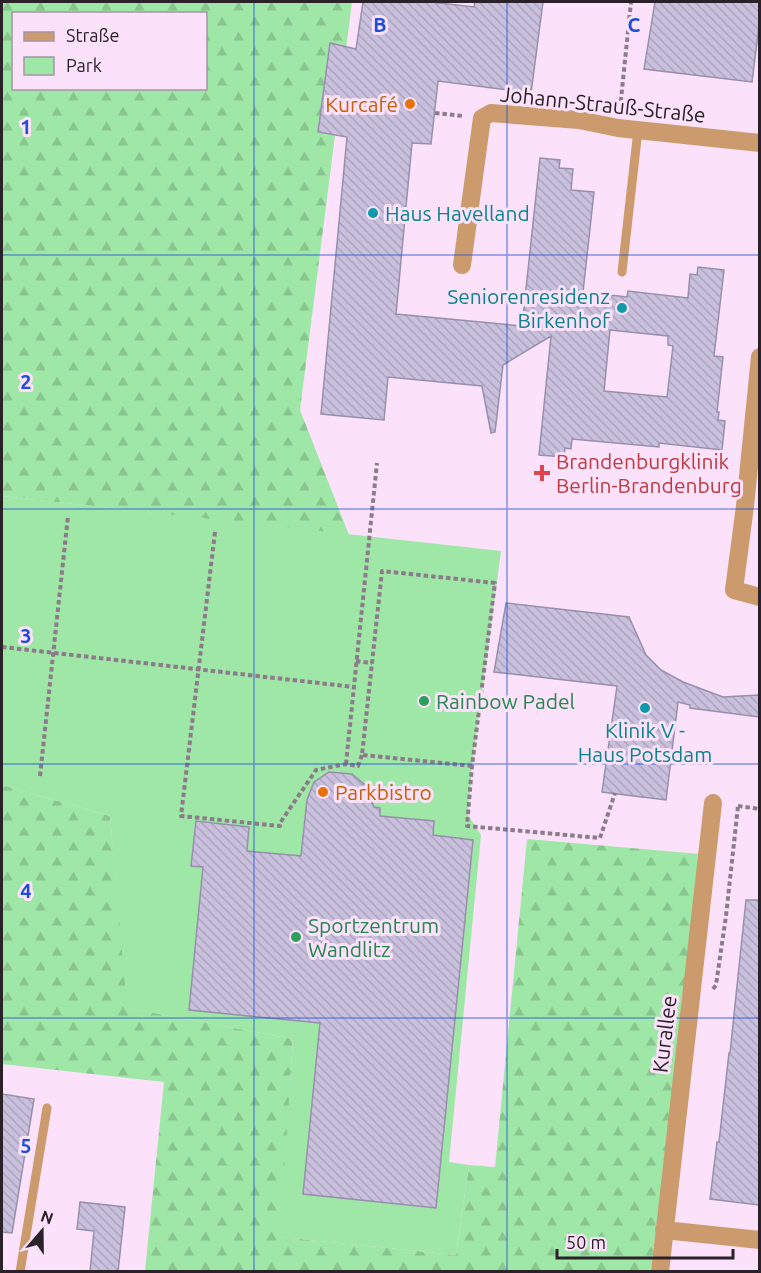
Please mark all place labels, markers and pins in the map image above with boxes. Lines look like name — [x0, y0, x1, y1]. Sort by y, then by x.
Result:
place label: Kurcafé — [325, 92, 398, 116]
marker: Kurcafé — [403, 97, 417, 111]
place label: Haus Havelland — [385, 201, 530, 225]
marker: Haus Havelland — [366, 206, 380, 220]
place label: Seniorenresidenz Birkenhof — [447, 284, 611, 332]
marker: Seniorenresidenz Birkenhof — [615, 301, 629, 315]
place label: Brandenburgklinik Berlin-Brandenburg — [556, 449, 742, 497]
marker: Brandenburgklinik Berlin-Brandenburg — [533, 464, 551, 482]
place label: Rainbow Padel — [436, 689, 575, 713]
marker: Rainbow Padel — [417, 694, 431, 708]
marker: Klinik V - Haus Potsdam — [638, 701, 652, 715]
place label: Klinik V - Haus Potsdam — [578, 718, 712, 766]
place label: Parkbistro — [335, 780, 432, 804]
marker: Parkbistro — [316, 785, 330, 799]
place label: Sportzentrum Wandlitz — [308, 913, 439, 961]
marker: Sportzentrum Wandlitz — [289, 930, 303, 944]

